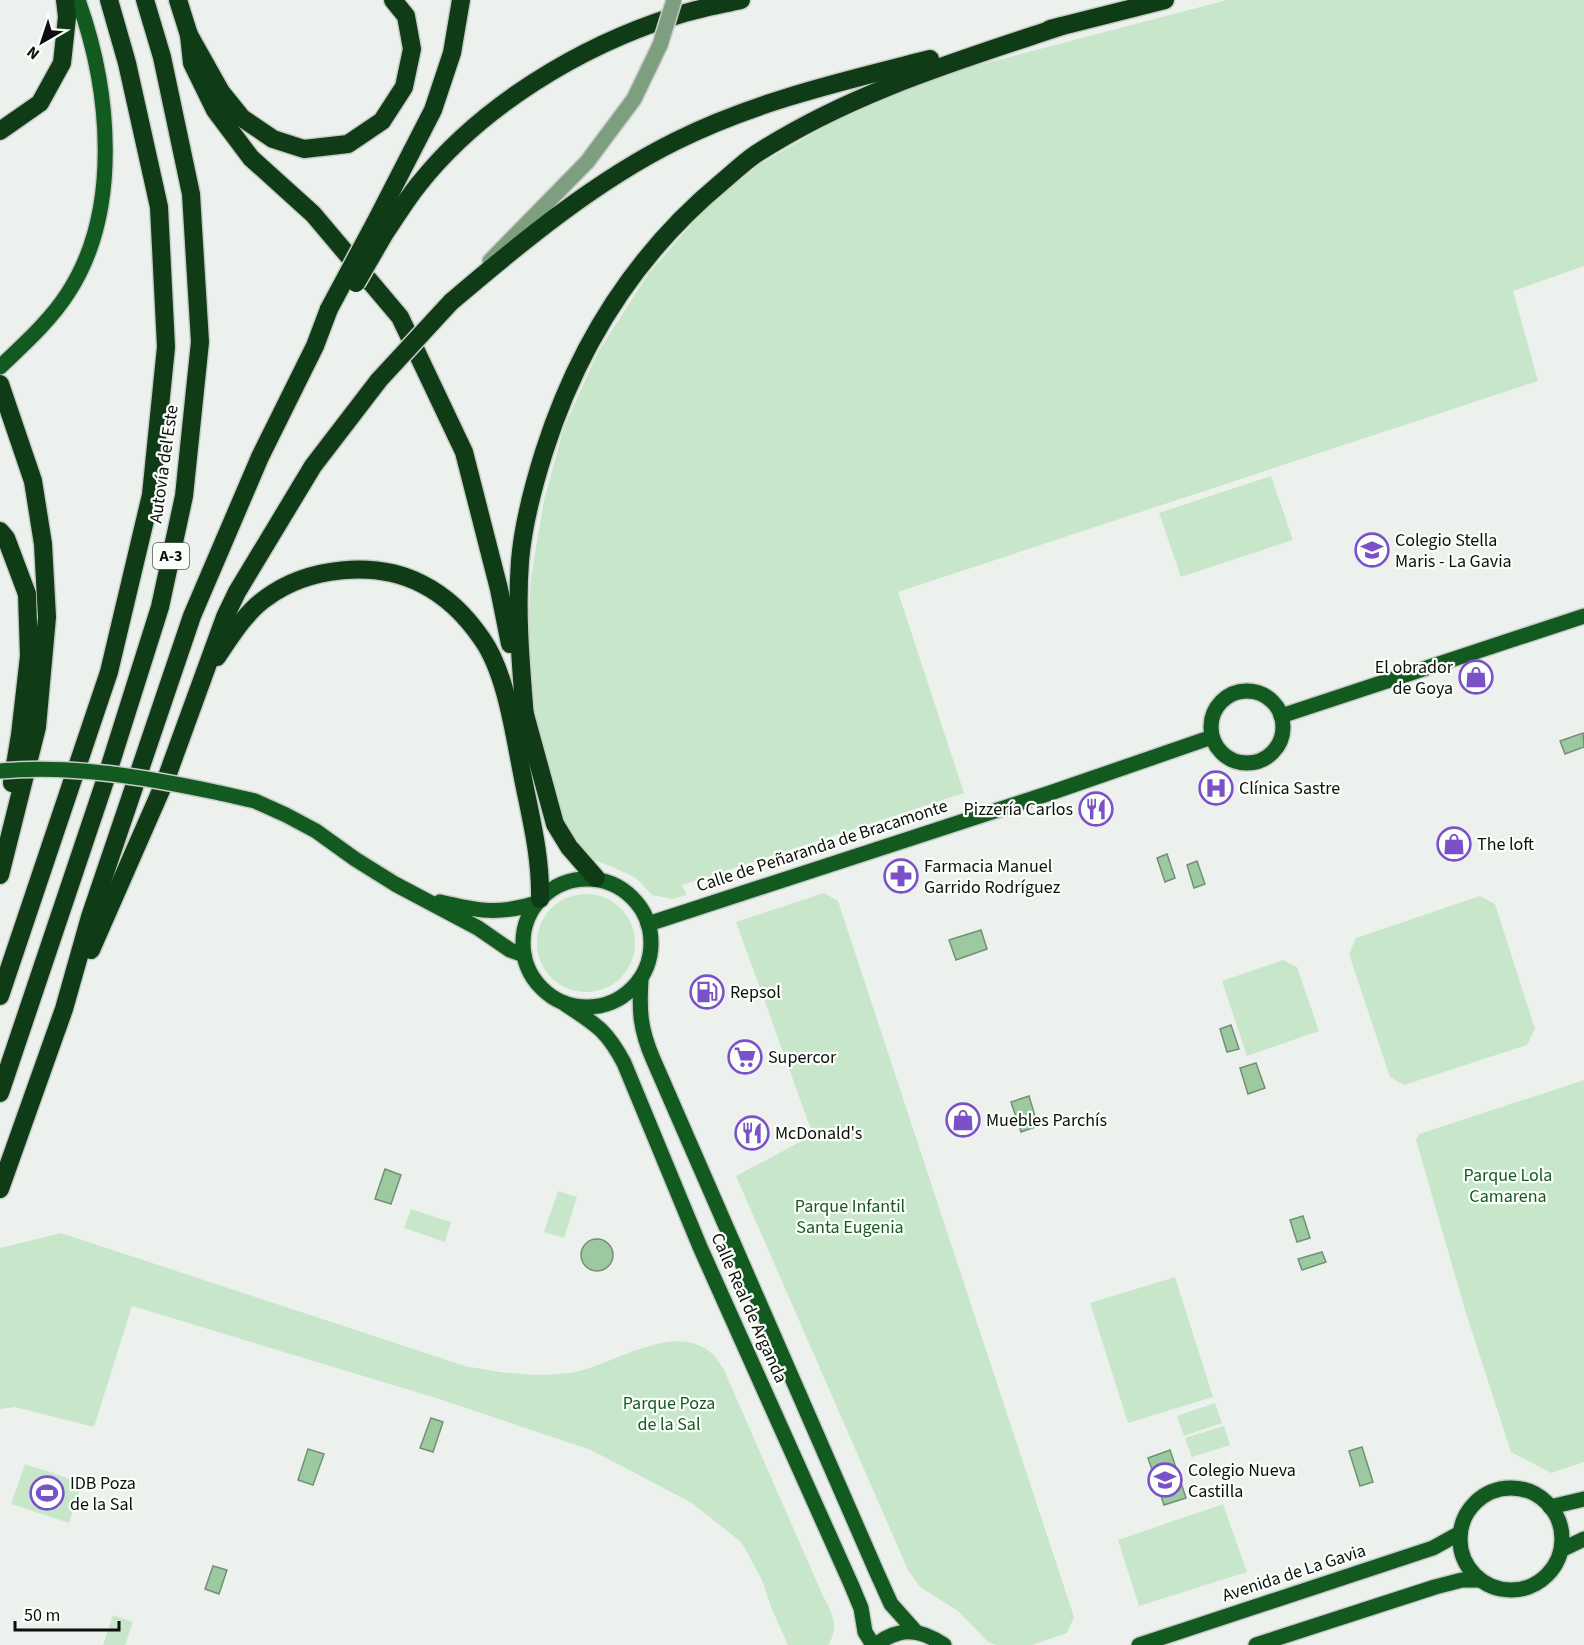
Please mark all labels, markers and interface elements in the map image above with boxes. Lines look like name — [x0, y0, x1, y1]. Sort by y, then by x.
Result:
north arrow — [12, 12, 72, 72]
text: N — [22, 41, 44, 65]
street label: Autovía del Este — [143, 403, 185, 525]
place label: Colegio Stella Maris - La Gavia — [1395, 528, 1512, 574]
school or university icon: Colegio Stella Maris - La Gavia — [1354, 532, 1390, 568]
road number: A-3 — [153, 543, 189, 569]
place label: El obrador de Goya — [1375, 655, 1454, 701]
shop icon: El obrador de Goya — [1458, 659, 1494, 695]
hospital icon: Clínica Sastre — [1198, 770, 1234, 806]
place label: Clínica Sastre — [1239, 776, 1340, 801]
restaurant icon: Pizzería Carlos — [1078, 791, 1114, 827]
street label: Calle de Peñaranda de Bracamonte — [693, 793, 951, 899]
place label: Pizzería Carlos — [964, 797, 1073, 822]
shop icon: The loft — [1436, 826, 1472, 862]
place label: The loft — [1477, 832, 1534, 857]
place label: Farmacia Manuel Garrido Rodríguez — [924, 854, 1061, 900]
pharmacy icon: Farmacia Manuel Garrido Rodríguez — [883, 858, 919, 894]
fuel station icon: Repsol — [689, 974, 725, 1010]
place label: Repsol — [730, 980, 781, 1005]
supermarket icon: Supercor — [727, 1039, 763, 1075]
place label: Supercor — [768, 1045, 837, 1070]
shop icon: Muebles Parchís — [945, 1102, 981, 1138]
place label: Muebles Parchís — [986, 1108, 1107, 1133]
restaurant icon: McDonald's — [734, 1115, 770, 1151]
place label: McDonald's — [775, 1121, 862, 1146]
park label: Parque Lola Camarena — [1464, 1163, 1552, 1209]
park label: Parque Infantil Santa Eugenia — [795, 1194, 905, 1240]
street label: Calle Real de Arganda — [705, 1229, 793, 1387]
park label: Parque Poza de la Sal — [623, 1391, 715, 1437]
place label: Colegio Nueva Castilla — [1188, 1458, 1296, 1504]
school or university icon: Colegio Nueva Castilla — [1147, 1462, 1183, 1498]
place label: IDB Poza de la Sal — [70, 1471, 136, 1517]
sports icon: IDB Poza de la Sal — [29, 1475, 65, 1511]
street label: Avenida de La Gavia — [1219, 1538, 1369, 1608]
scale bar — [15, 1594, 118, 1632]
text: 50 m — [24, 1603, 60, 1628]

